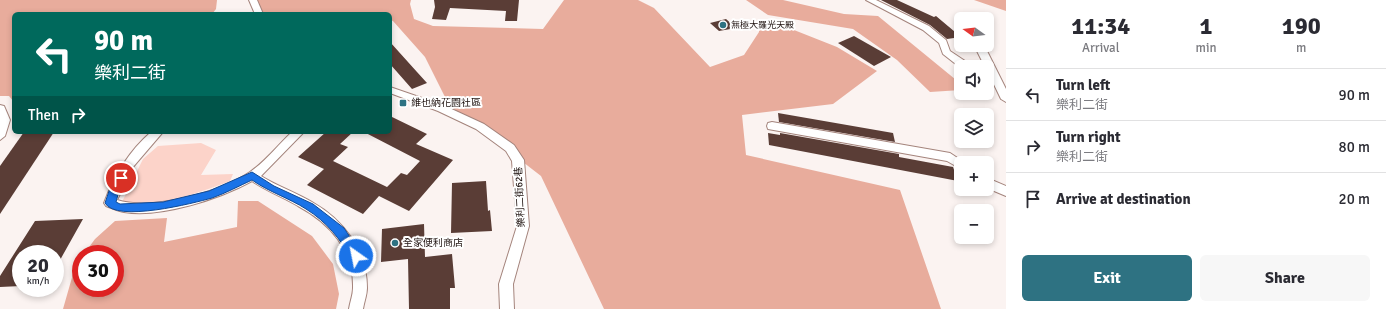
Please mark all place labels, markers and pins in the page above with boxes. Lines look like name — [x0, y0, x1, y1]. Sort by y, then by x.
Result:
marker: 無極大羅光天殿 — [718, 20, 728, 30]
place label: 無極大羅光天殿 — [731, 20, 794, 31]
place label: 維也納花園社區 — [411, 97, 481, 109]
marker: 維也納花園社區 — [398, 98, 408, 108]
pin — [104, 161, 138, 195]
place label: 全家便利商店 — [403, 237, 463, 249]
marker: 全家便利商店 — [390, 238, 400, 248]

